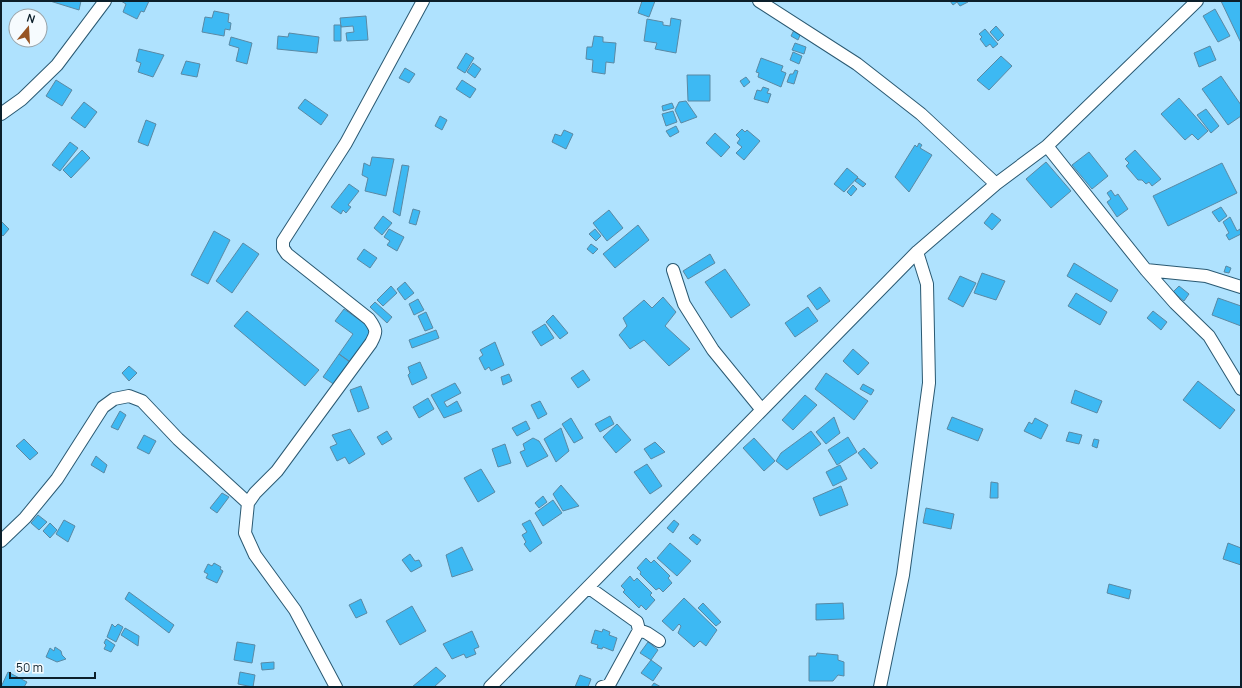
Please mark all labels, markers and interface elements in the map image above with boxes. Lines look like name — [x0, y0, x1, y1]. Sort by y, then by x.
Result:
north arrow — [8, 8, 48, 48]
text: N — [25, 10, 37, 26]
scale bar — [10, 654, 95, 680]
text: 50 m — [16, 659, 43, 676]

